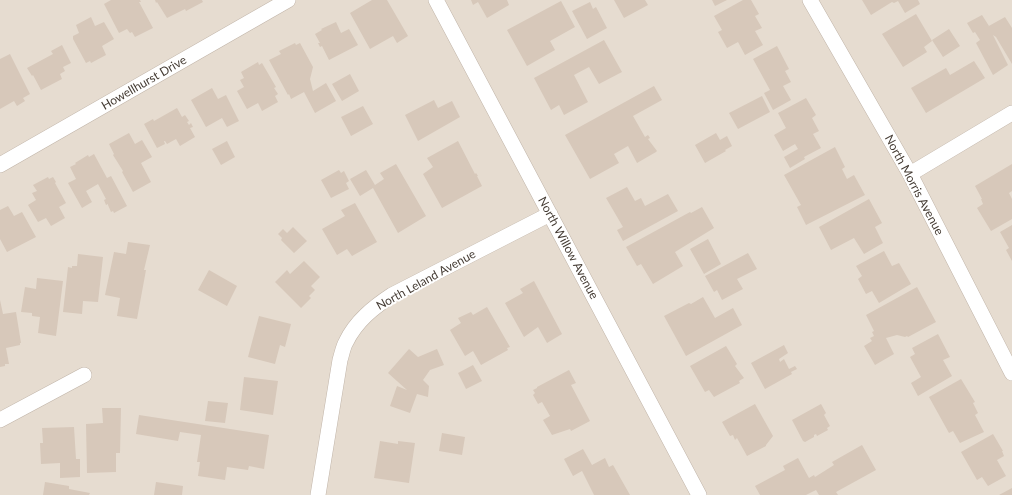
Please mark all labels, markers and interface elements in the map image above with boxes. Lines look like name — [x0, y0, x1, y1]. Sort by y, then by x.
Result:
street label: Howellhurst Drive — [99, 53, 189, 113]
street label: North Morris Avenue — [881, 132, 947, 238]
street label: North Willow Avenue — [535, 194, 601, 302]
street label: North Leland Avenue — [374, 247, 478, 313]

